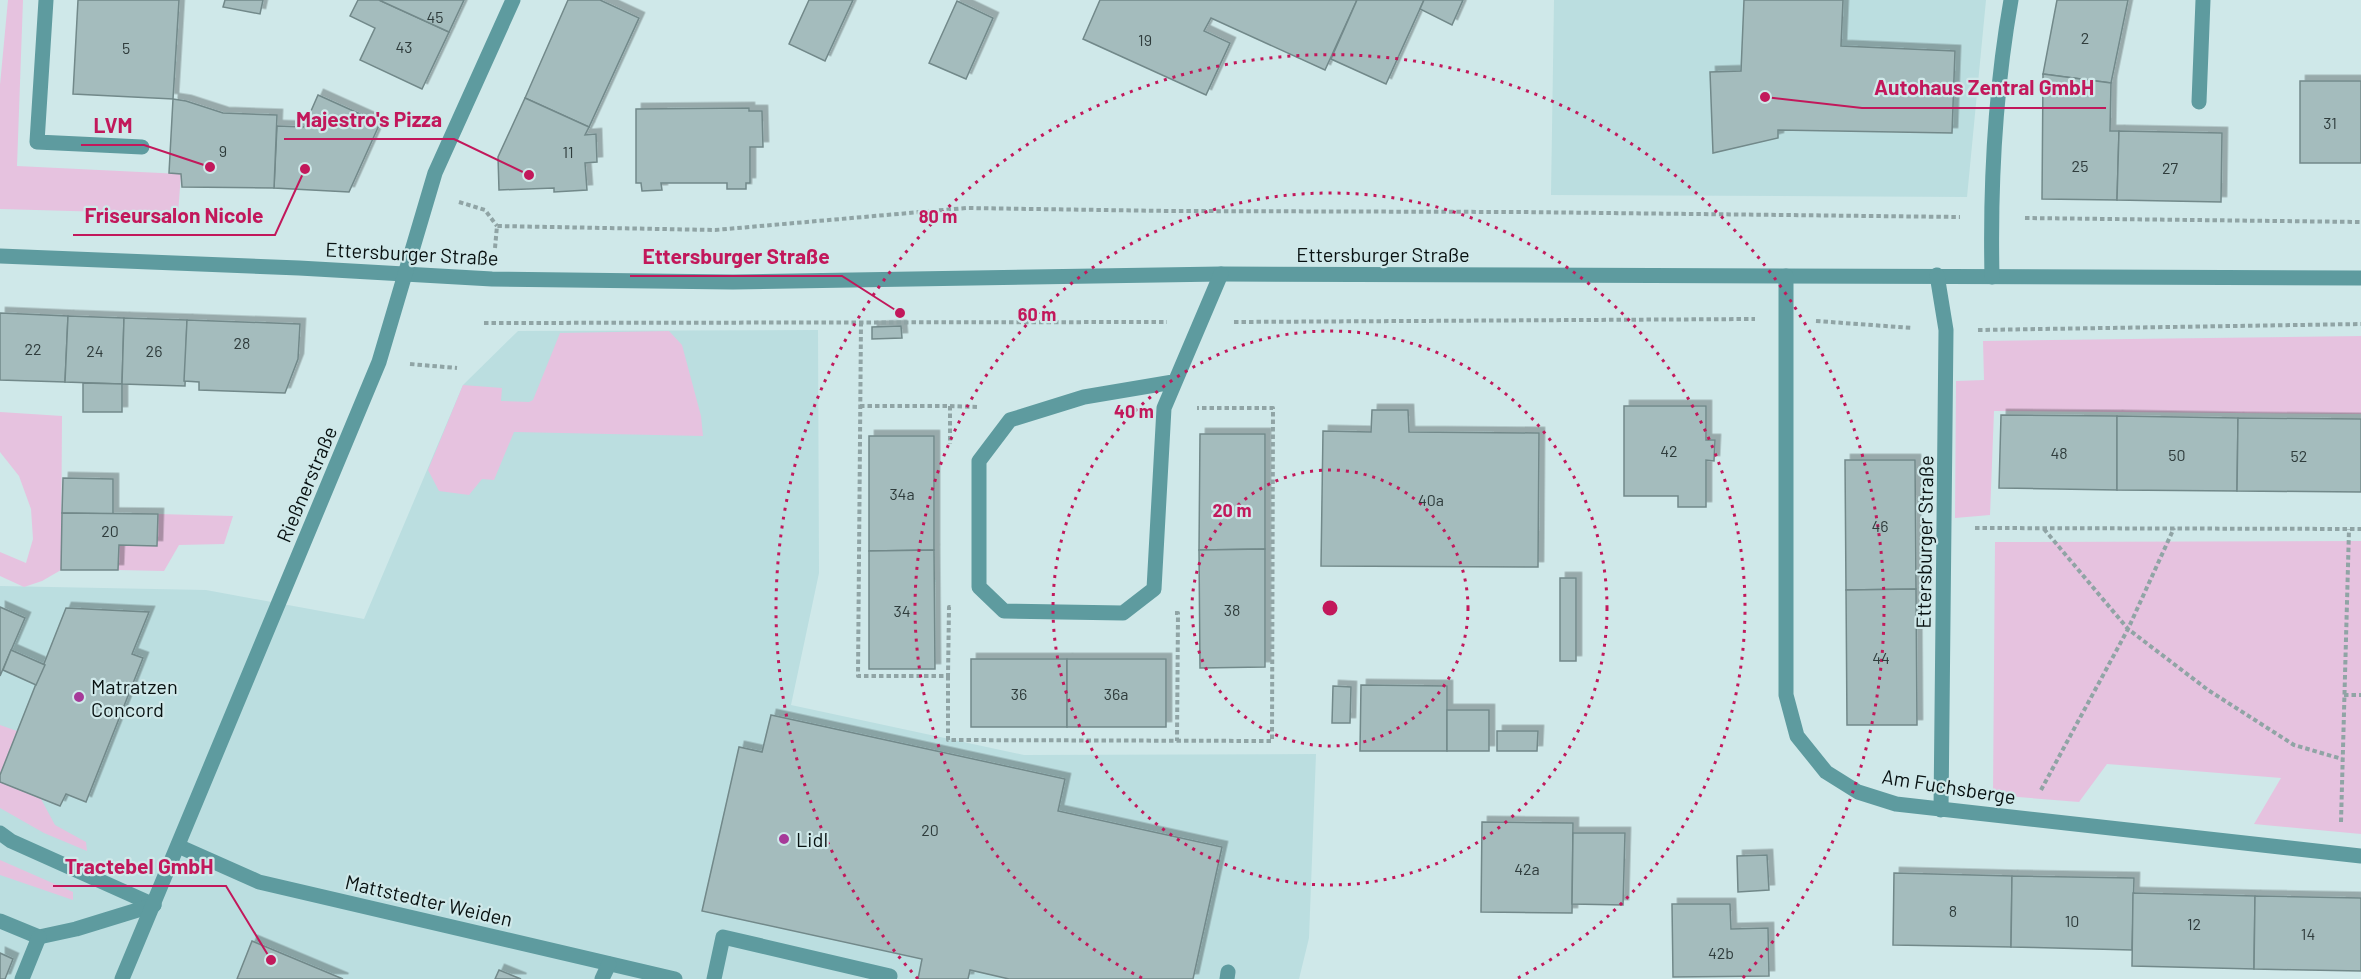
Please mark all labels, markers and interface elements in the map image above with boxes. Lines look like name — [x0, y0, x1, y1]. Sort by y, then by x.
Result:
house number: 45 — [426, 7, 444, 26]
house number: 2 — [2081, 28, 2089, 47]
house number: 19 — [1138, 30, 1152, 49]
house number: 43 — [395, 37, 413, 56]
house number: 5 — [122, 38, 130, 57]
callout: Autohaus Zentral GmbH — [1862, 69, 2106, 108]
text: Autohaus Zentral GmbH — [1874, 74, 2094, 99]
callout: Majestro's Pizza — [284, 100, 454, 139]
callout: LVM — [81, 106, 144, 145]
text: Majestro's Pizza — [296, 106, 442, 131]
text: LVM — [93, 112, 133, 137]
house number: 31 — [2323, 113, 2337, 132]
house number: 9 — [219, 141, 227, 160]
house number: 11 — [562, 142, 574, 161]
house number: 25 — [2072, 156, 2088, 175]
house number: 27 — [2162, 158, 2178, 177]
callout: Friseursalon Nicole — [73, 196, 275, 235]
text: Friseursalon Nicole — [85, 202, 263, 227]
text: 80 m — [919, 205, 957, 227]
street label: Ettersburger Straße — [325, 236, 499, 270]
callout: Ettersburger Straße — [630, 237, 842, 276]
street label: Ettersburger Straße — [1296, 242, 1470, 266]
text: Ettersburger Straße — [642, 243, 830, 268]
text: 60 m — [1018, 303, 1056, 325]
house number: 28 — [234, 333, 250, 352]
house number: 22 — [24, 339, 42, 358]
house number: 24 — [86, 341, 104, 360]
house number: 26 — [146, 341, 162, 360]
text: 40 m — [1114, 400, 1154, 422]
street label: Rießnerstraße — [271, 422, 341, 546]
house number: 42 — [1660, 441, 1678, 460]
house number: 48 — [2050, 443, 2068, 462]
house number: 50 — [2168, 445, 2186, 464]
house number: 52 — [2291, 446, 2307, 465]
street label: Ettersburger Straße — [1910, 455, 1938, 629]
house number: 34a — [889, 484, 915, 503]
house number: 40a — [1418, 490, 1444, 509]
text: 20 m — [1213, 499, 1251, 521]
house number: 46 — [1871, 516, 1889, 535]
house number: 20 — [101, 521, 119, 540]
centre of rings — [1320, 598, 1340, 618]
house number: 38 — [1224, 600, 1240, 619]
house number: 34 — [893, 601, 911, 620]
house number: 44 — [1872, 648, 1890, 667]
place label: Matratzen Concord — [91, 674, 178, 721]
house number: 36 — [1011, 684, 1027, 703]
house number: 36a — [1104, 684, 1128, 703]
marker: Matratzen Concord — [72, 690, 86, 704]
street label: Am Fuchsberge — [1880, 764, 2018, 808]
house number: 20 — [921, 820, 939, 839]
place label: Lidl — [796, 827, 828, 851]
marker: Lidl — [777, 832, 791, 846]
callout: Tractebel GmbH — [53, 847, 226, 886]
text: Tractebel GmbH — [65, 853, 213, 878]
house number: 42a — [1514, 859, 1540, 878]
street label: Mattstedter Weiden — [343, 869, 515, 931]
house number: 8 — [1949, 901, 1957, 920]
house number: 10 — [2065, 911, 2079, 930]
house number: 12 — [2187, 914, 2201, 933]
house number: 14 — [2301, 924, 2315, 943]
house number: 42b — [1708, 943, 1734, 962]

